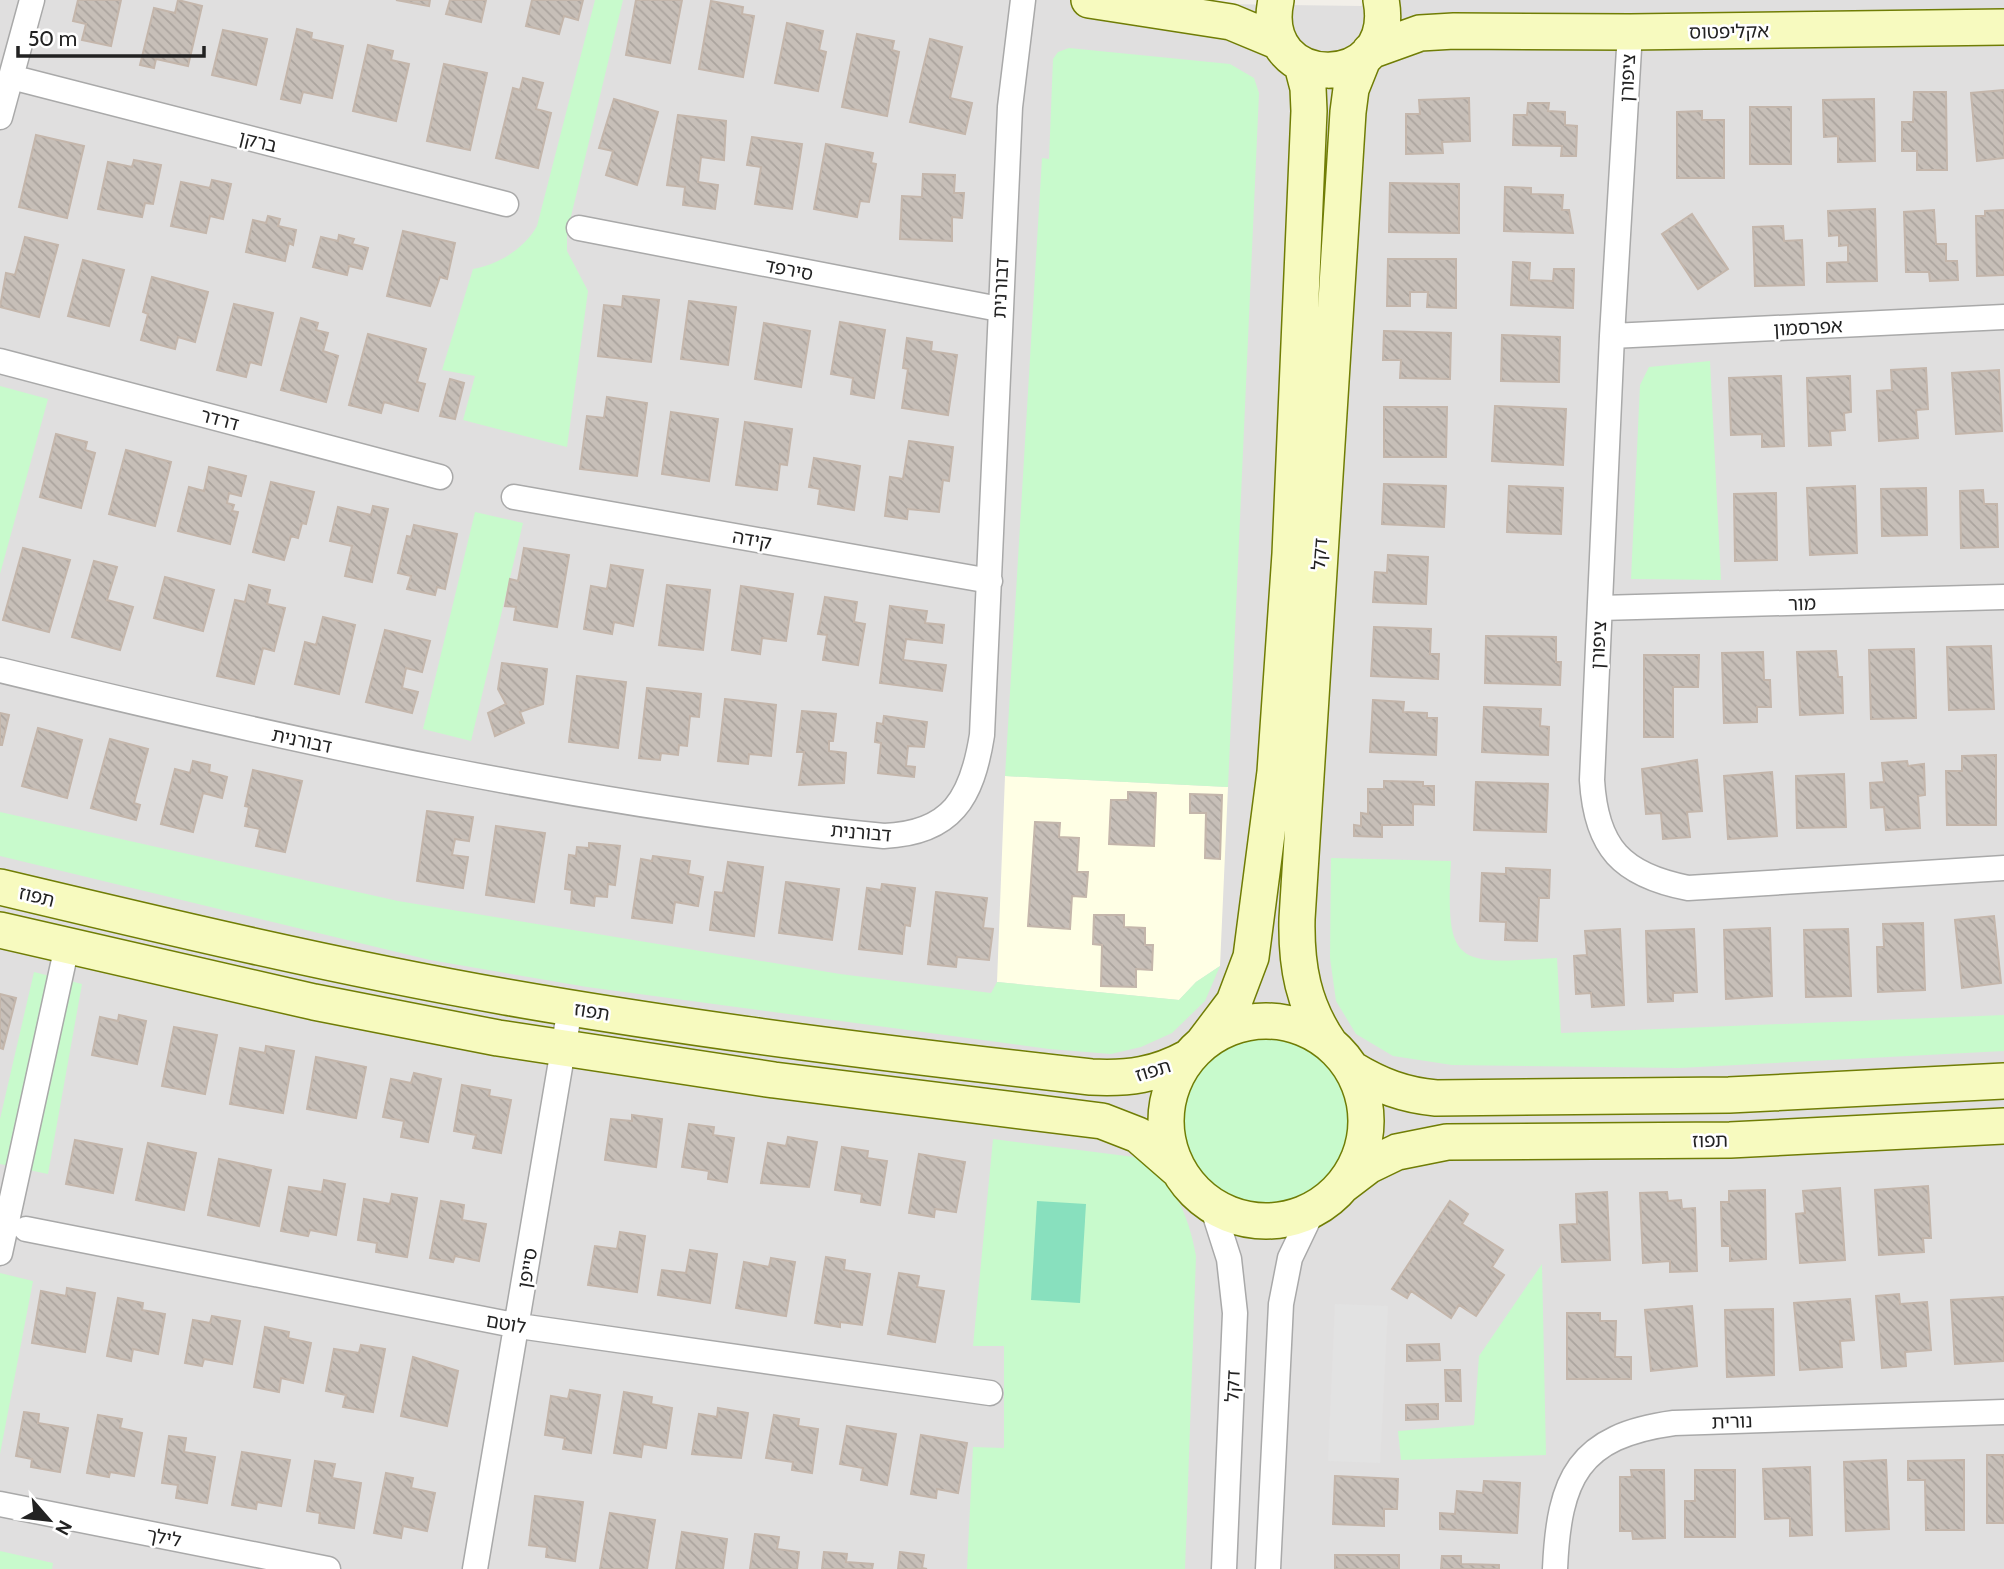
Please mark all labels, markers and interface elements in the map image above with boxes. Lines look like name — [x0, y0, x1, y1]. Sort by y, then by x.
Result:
scale bar — [18, 14, 203, 58]
street label: אקליפטוס — [1689, 19, 1769, 44]
text: 50 m — [28, 26, 77, 51]
street label: ציפורן — [1615, 53, 1640, 103]
street label: ברקן — [236, 126, 279, 157]
street label: סירפד — [763, 254, 815, 285]
street label: דבורנית — [987, 257, 1014, 319]
street label: אפרסמון — [1773, 314, 1843, 341]
street label: דרדר — [198, 403, 242, 436]
street label: קידה — [731, 525, 773, 554]
street label: דקל — [1307, 537, 1332, 571]
street label: מור — [1788, 592, 1816, 615]
street label: ציפורן — [1586, 620, 1611, 670]
street label: דבורנית — [270, 723, 334, 758]
street label: דבורנית — [830, 818, 892, 847]
street label: תפוז — [17, 881, 57, 912]
street label: תפוז — [572, 997, 611, 1026]
street label: תפוז — [1133, 1054, 1174, 1087]
street label: תפוז — [1692, 1129, 1728, 1152]
street label: סייפן — [513, 1246, 542, 1290]
street label: לוטם — [484, 1309, 528, 1338]
street label: דקל — [1220, 1369, 1245, 1403]
street label: נורית — [1711, 1409, 1753, 1434]
north arrow — [14, 1485, 84, 1555]
text: N — [50, 1516, 77, 1539]
street label: לילך — [144, 1523, 183, 1552]

